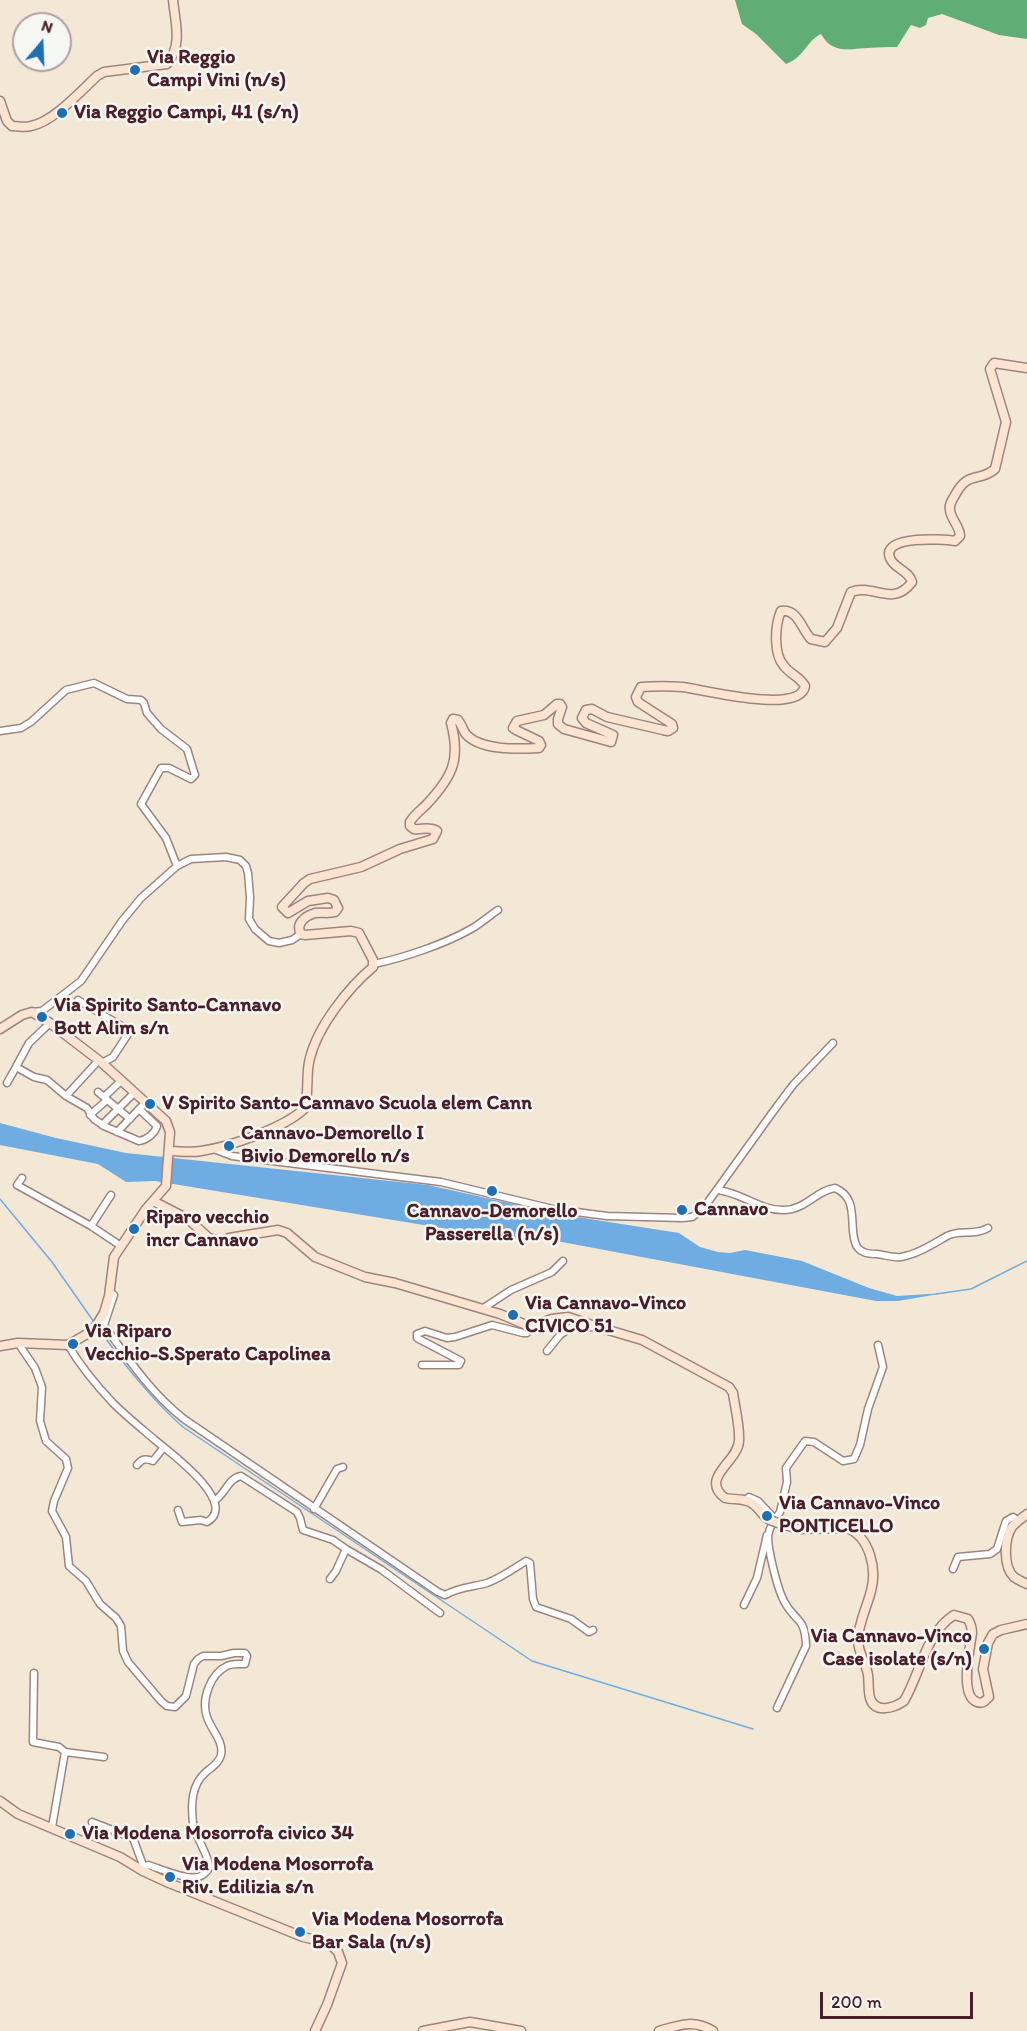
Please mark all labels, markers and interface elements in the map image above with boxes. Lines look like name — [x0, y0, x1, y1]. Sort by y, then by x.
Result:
north arrow — [12, 12, 72, 72]
text: N — [39, 16, 56, 37]
place label: Via Reggio Campi Vini (n/s) — [147, 46, 286, 93]
marker: Via Reggio Campi Vini (n/s) — [128, 63, 142, 77]
place label: Via Reggio Campi, 41 (s/n) — [74, 101, 299, 125]
marker: Via Reggio Campi, 41 (s/n) — [55, 106, 69, 120]
place label: Via Spirito Santo-Cannavo Bott Alim s/n — [54, 994, 281, 1041]
marker: Via Spirito Santo-Cannavo Bott Alim s/n — [35, 1010, 49, 1024]
place label: V Spirito Santo-Cannavo Scuola elem Cann — [162, 1092, 532, 1116]
marker: V Spirito Santo-Cannavo Scuola elem Cann — [143, 1097, 157, 1111]
place label: Cannavo-Demorello I Bivio Demorello n/s — [241, 1122, 424, 1169]
marker: Cannavo-Demorello I Bivio Demorello n/s — [222, 1139, 236, 1153]
marker: Cannavo-Demorello Passerella (n/s) — [485, 1184, 499, 1198]
place label: Cannavo — [694, 1198, 768, 1222]
place label: Cannavo-Demorello Passerella (n/s) — [406, 1200, 578, 1247]
marker: Cannavo — [675, 1203, 689, 1217]
place label: Riparo vecchio incr Cannavo — [146, 1206, 269, 1253]
marker: Riparo vecchio incr Cannavo — [127, 1222, 141, 1236]
place label: Via Cannavo-Vinco CIVICO 51 — [525, 1292, 686, 1339]
marker: Via Cannavo-Vinco CIVICO 51 — [506, 1308, 520, 1322]
place label: Via Riparo Vecchio-S.Sperato Capolinea — [85, 1320, 330, 1367]
marker: Via Riparo Vecchio-S.Sperato Capolinea — [66, 1337, 80, 1351]
place label: Via Cannavo-Vinco PONTICELLO — [779, 1492, 940, 1539]
marker: Via Cannavo-Vinco PONTICELLO — [760, 1509, 774, 1523]
place label: Via Cannavo-Vinco Case isolate (s/n) — [811, 1625, 972, 1672]
marker: Via Cannavo-Vinco Case isolate (s/n) — [977, 1642, 991, 1656]
place label: Via Modena Mosorrofa civico 34 — [82, 1822, 354, 1846]
marker: Via Modena Mosorrofa civico 34 — [63, 1827, 77, 1841]
place label: Via Modena Mosorrofa Riv. Edilizia s/n — [182, 1853, 373, 1900]
marker: Via Modena Mosorrofa Riv. Edilizia s/n — [163, 1870, 177, 1884]
place label: Via Modena Mosorrofa Bar Sala (n/s) — [312, 1908, 503, 1955]
marker: Via Modena Mosorrofa Bar Sala (n/s) — [293, 1925, 307, 1939]
scale bar — [823, 1980, 976, 2018]
text: 200 m — [831, 1991, 882, 2013]

